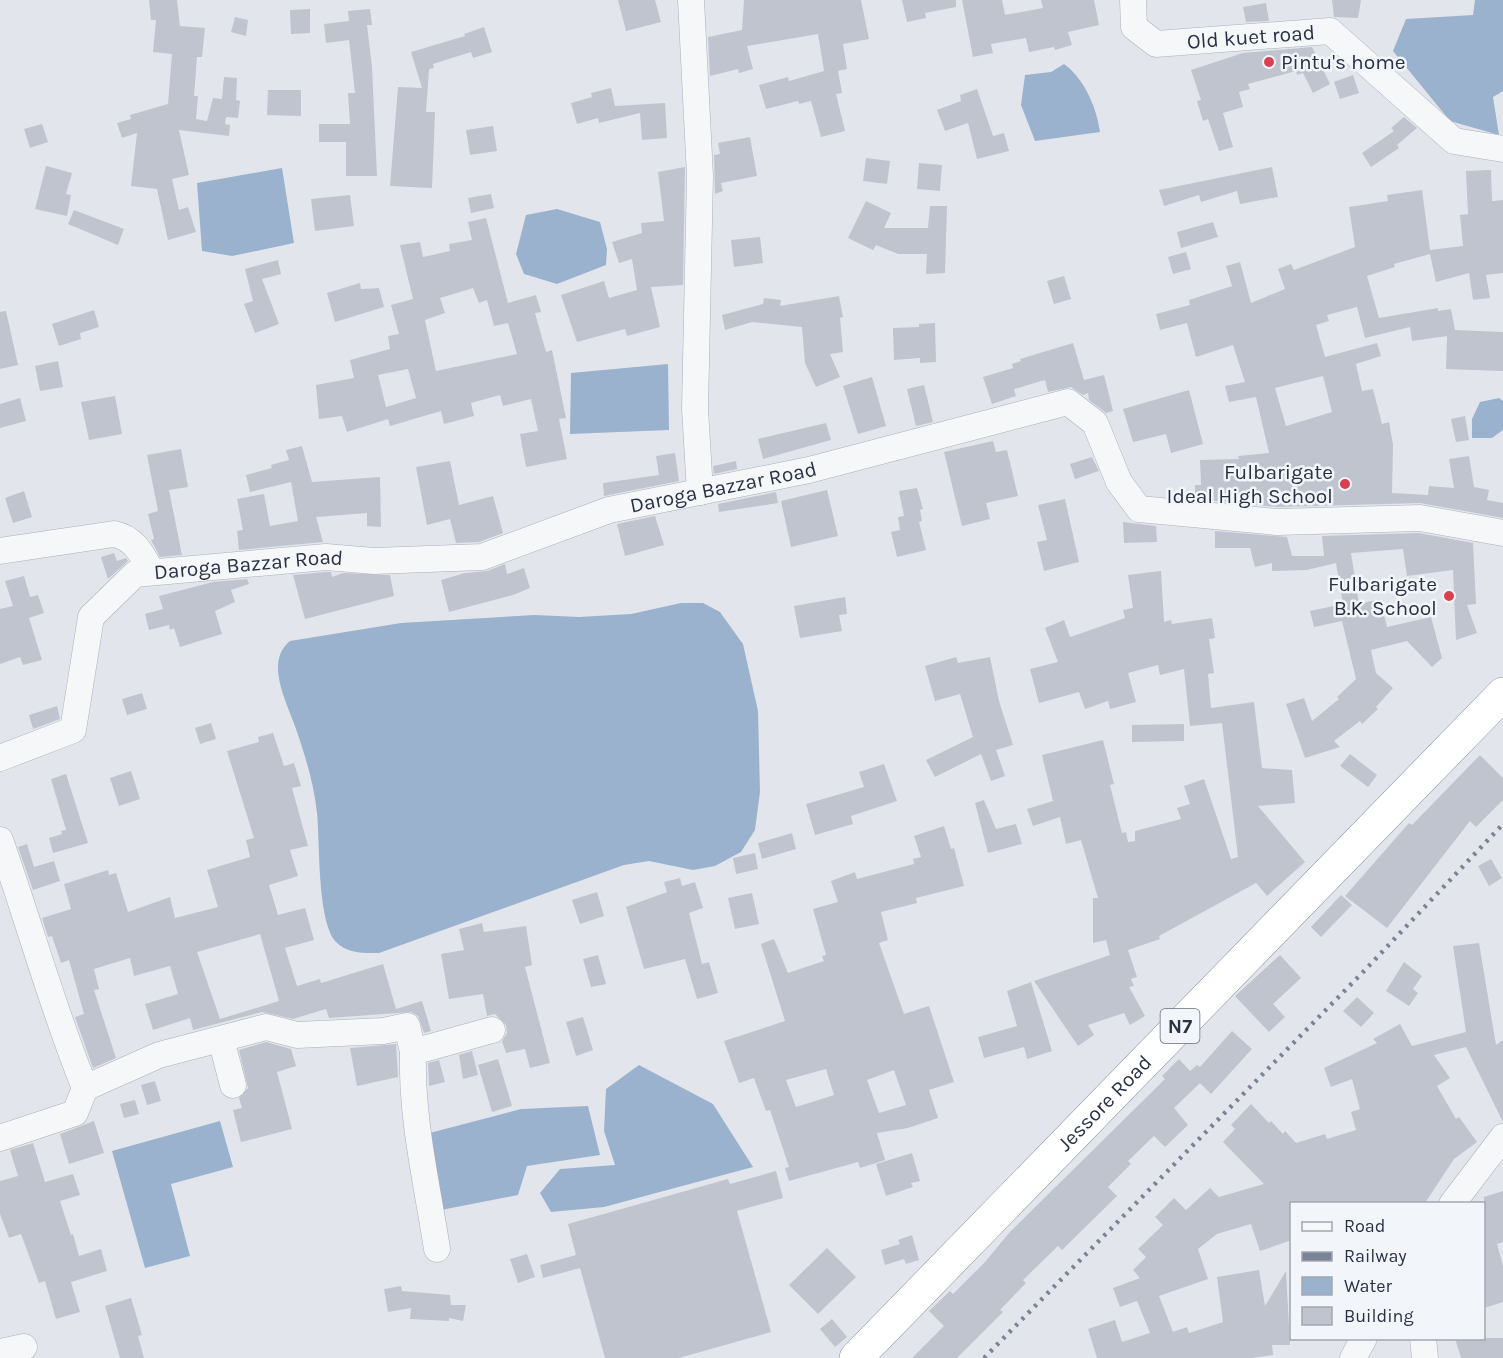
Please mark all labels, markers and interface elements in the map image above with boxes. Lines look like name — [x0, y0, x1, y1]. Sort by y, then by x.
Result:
street label: Old kuet road — [1186, 20, 1316, 54]
place label: Pintu's home — [1281, 50, 1406, 74]
marker: Pintu's home — [1262, 55, 1276, 69]
street label: Daroga Bazzar Road — [628, 456, 819, 518]
place label: Fulbarigate Ideal High School — [1167, 460, 1333, 508]
marker: Fulbarigate Ideal High School — [1338, 477, 1352, 491]
street label: Daroga Bazzar Road — [153, 545, 344, 584]
place label: Fulbarigate B.K. School — [1328, 572, 1437, 620]
marker: Fulbarigate B.K. School — [1442, 589, 1456, 603]
road number: N7 — [1160, 1009, 1200, 1043]
street label: Jessore Road — [1052, 1050, 1157, 1156]
legend — [1290, 1202, 1485, 1340]
text: Road — [1344, 1215, 1385, 1237]
text: Railway — [1344, 1245, 1407, 1267]
text: Water — [1344, 1275, 1392, 1297]
text: Building — [1344, 1305, 1414, 1327]

